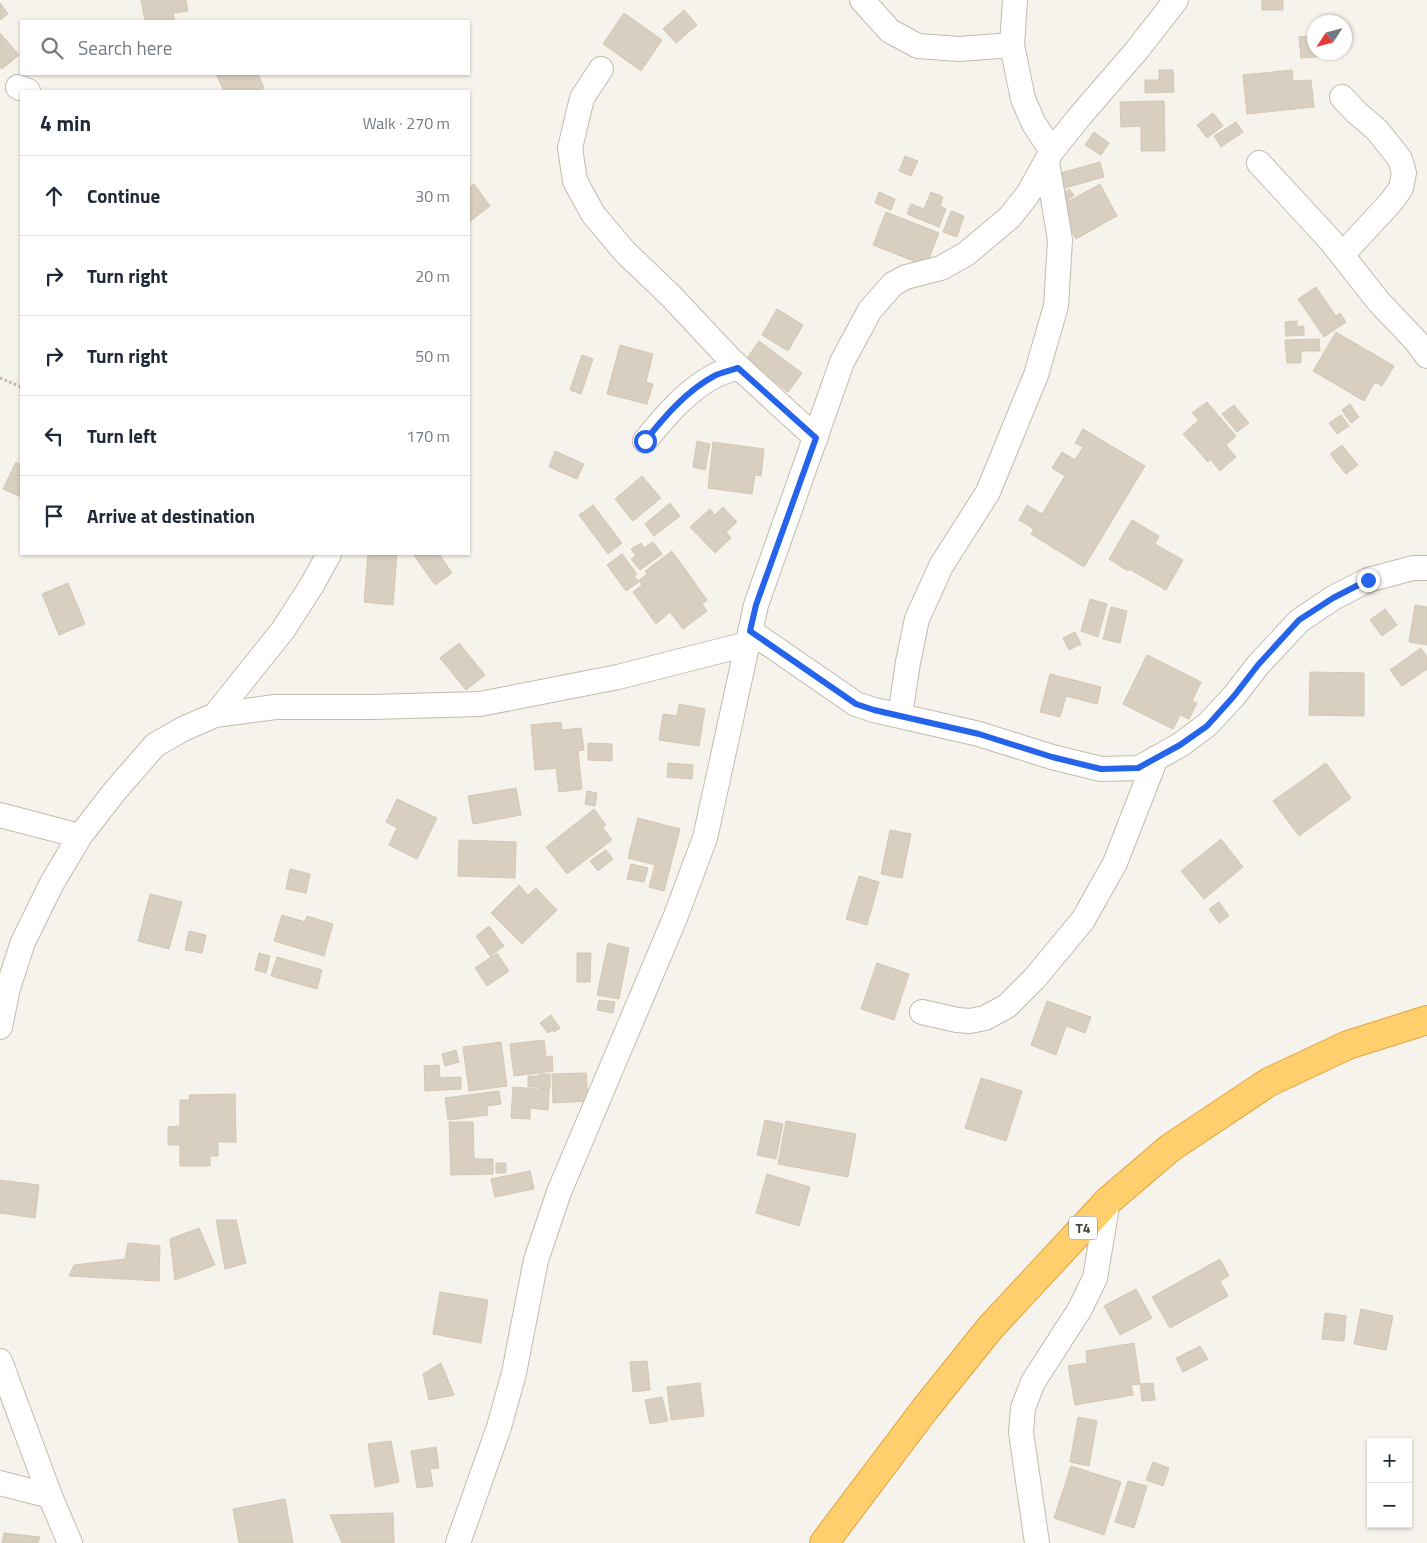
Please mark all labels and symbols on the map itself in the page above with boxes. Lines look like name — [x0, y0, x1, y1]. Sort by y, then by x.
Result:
north arrow — [1307, 15, 1352, 60]
route start — [634, 430, 657, 453]
route end — [1357, 569, 1380, 592]
road number: T4 — [1069, 1216, 1097, 1240]

